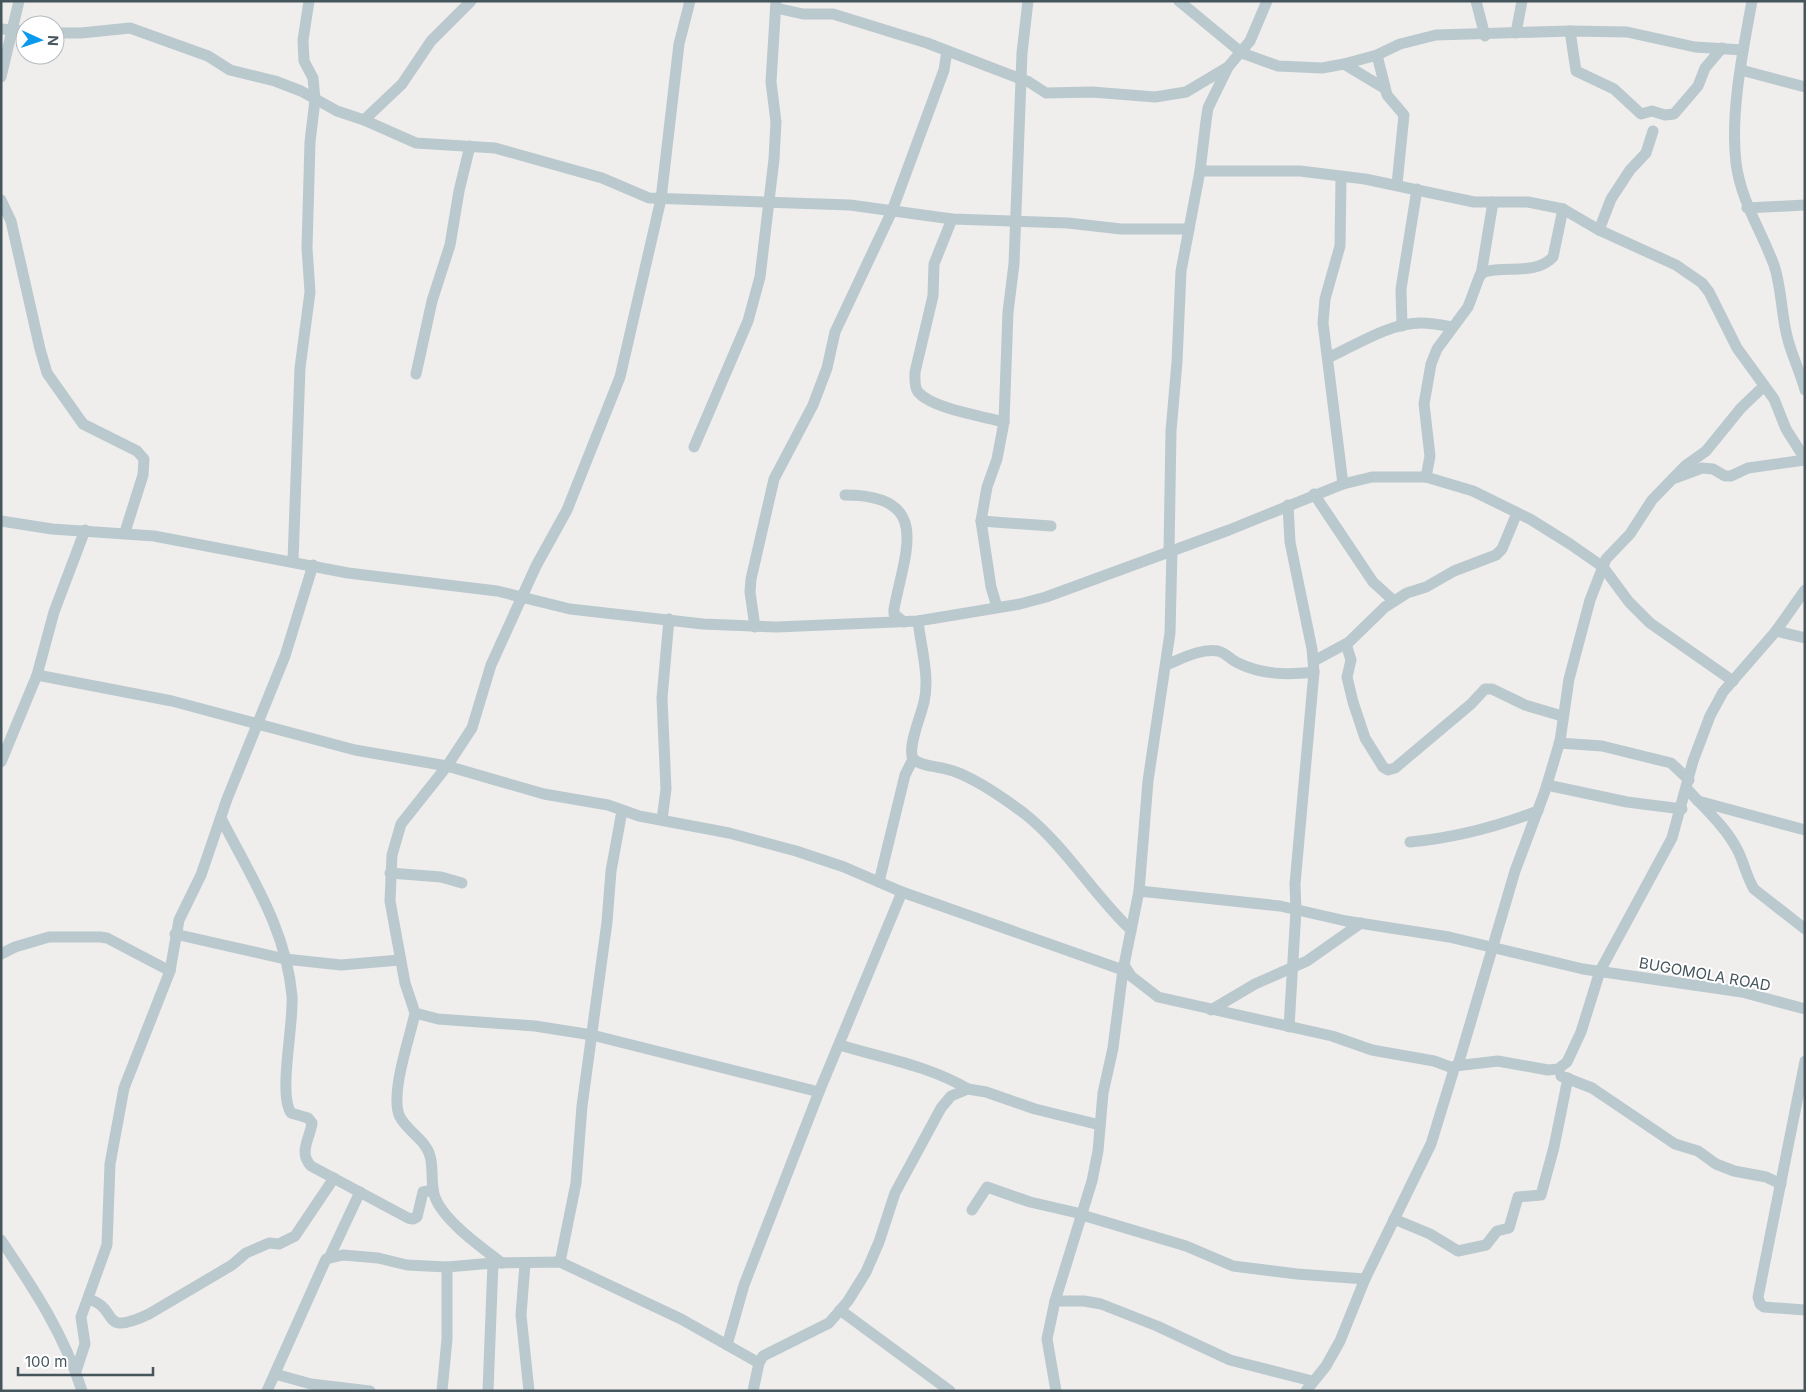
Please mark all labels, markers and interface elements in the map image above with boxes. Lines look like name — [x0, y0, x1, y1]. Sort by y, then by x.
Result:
north arrow — [15, 15, 65, 65]
text: N — [45, 35, 62, 46]
street label: BUGOMOLA ROAD — [1638, 953, 1772, 995]
scale bar — [18, 1344, 152, 1376]
text: 100 m — [25, 1352, 67, 1371]

